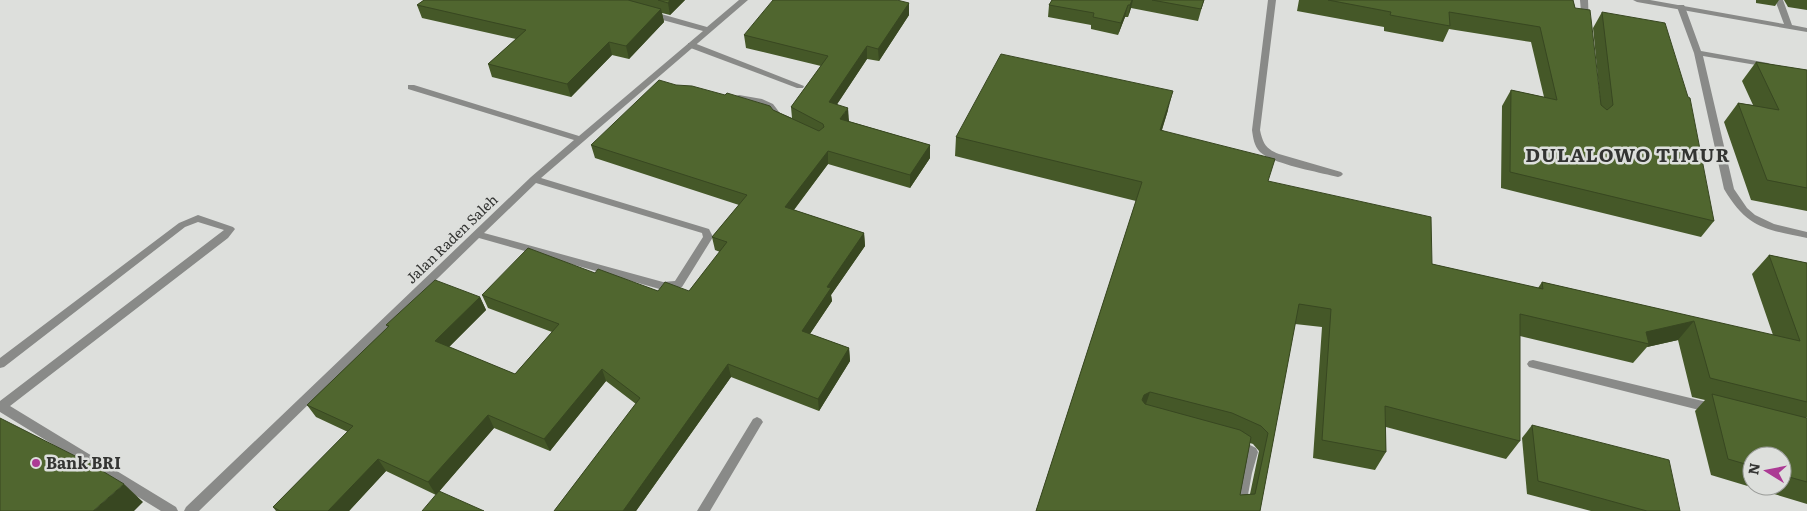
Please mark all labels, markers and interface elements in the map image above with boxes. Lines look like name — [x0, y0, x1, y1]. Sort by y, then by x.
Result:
district label: DULALOWO TIMUR — [1525, 140, 1731, 168]
street label: Jalan Raden Saleh — [401, 189, 502, 287]
north arrow — [1742, 446, 1792, 496]
place label: Bank BRI — [46, 450, 121, 474]
marker: Bank BRI — [30, 457, 42, 469]
text: N — [1742, 461, 1764, 476]

